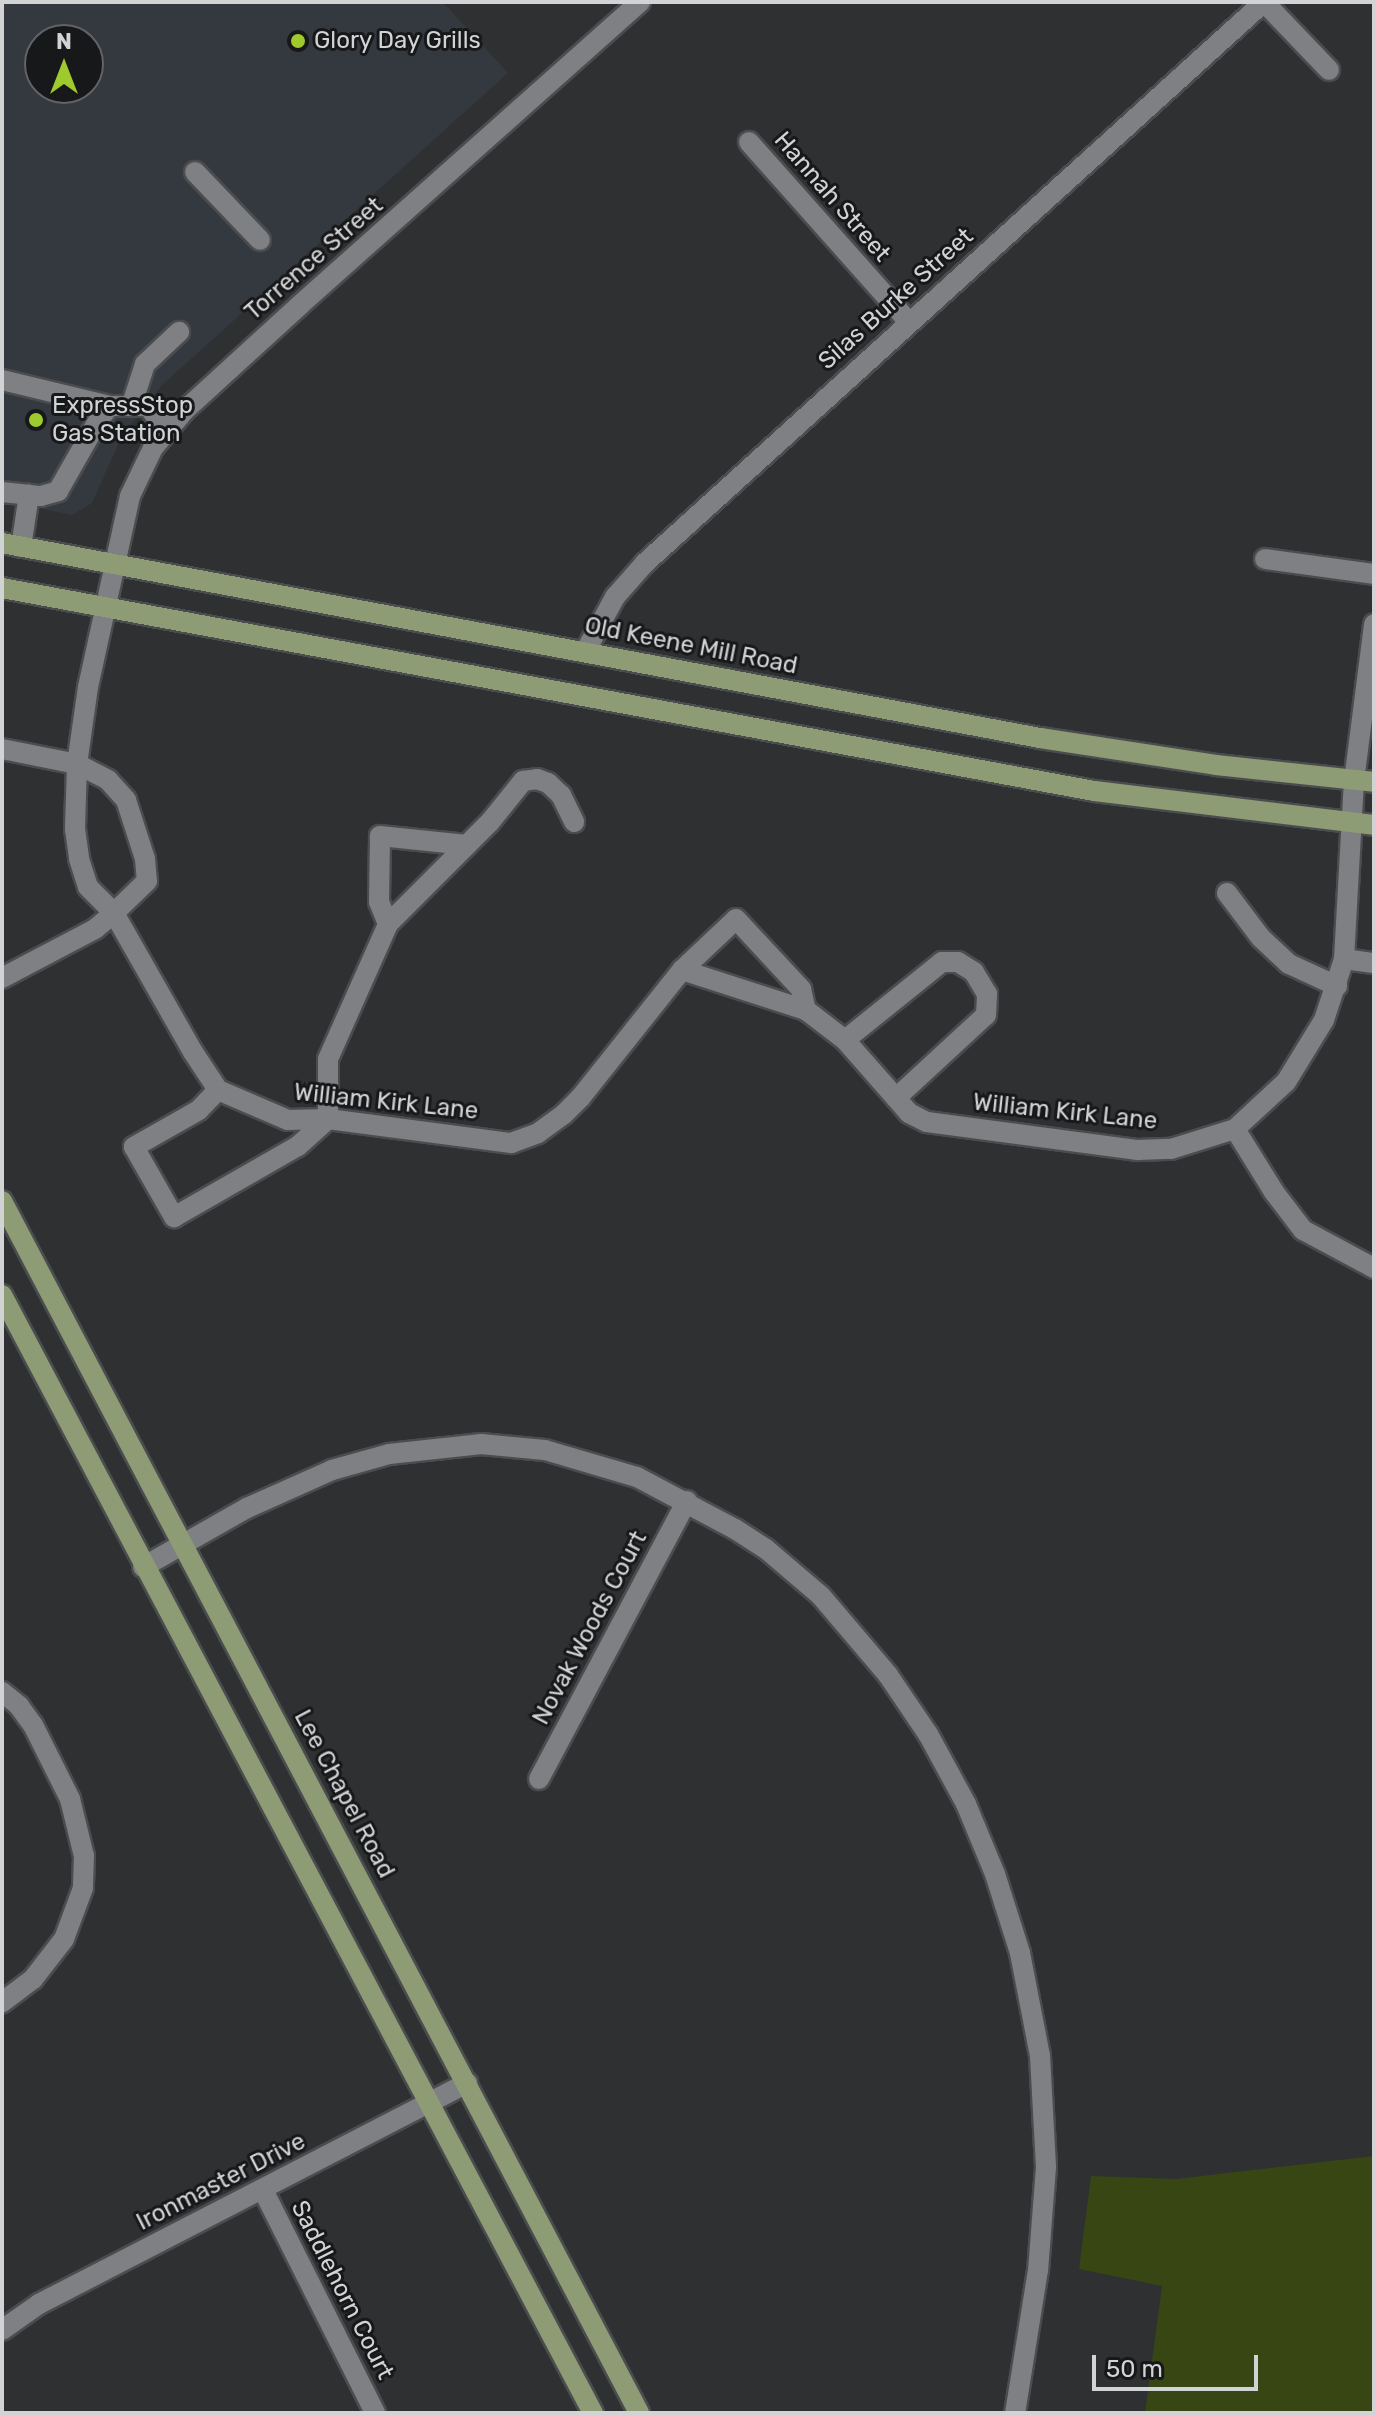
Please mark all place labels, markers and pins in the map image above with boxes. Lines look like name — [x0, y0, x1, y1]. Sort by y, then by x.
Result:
place label: Glory Day Grills — [314, 27, 482, 55]
marker: Glory Day Grills — [289, 32, 307, 50]
place label: ExpressStop Gas Station — [52, 392, 193, 448]
marker: ExpressStop Gas Station — [27, 411, 45, 429]

